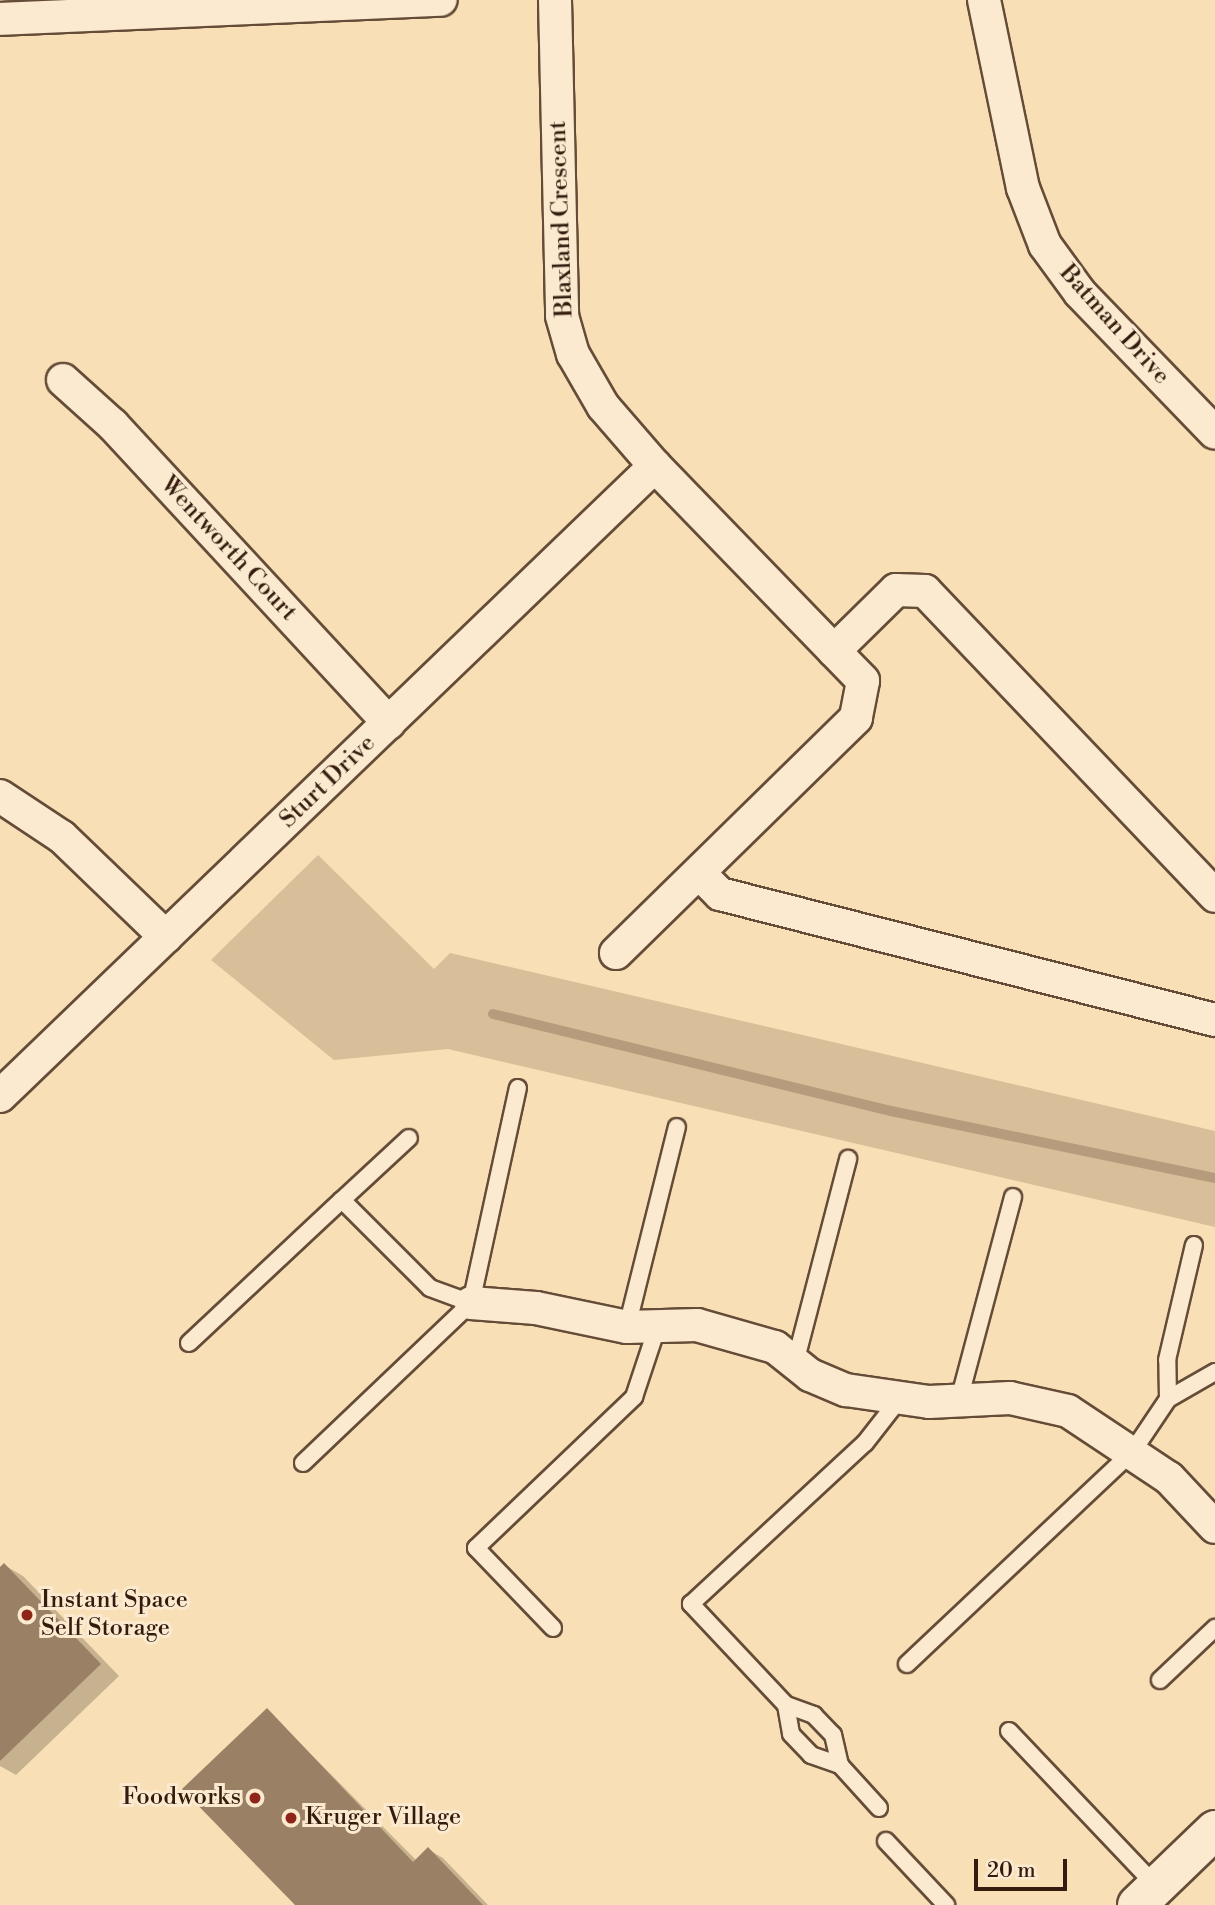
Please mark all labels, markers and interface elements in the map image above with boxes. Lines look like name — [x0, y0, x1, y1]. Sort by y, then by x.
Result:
street label: Blaxland Crescent — [544, 120, 580, 318]
street label: Batman Drive — [1053, 259, 1175, 391]
street label: Wentworth Court — [154, 471, 302, 627]
street label: Sturt Drive — [274, 729, 382, 835]
place label: Instant Space Self Storage — [41, 1587, 188, 1643]
marker: Instant Space Self Storage — [19, 1607, 35, 1623]
place label: Foodworks — [122, 1784, 241, 1812]
marker: Foodworks — [247, 1790, 263, 1806]
place label: Kruger Village — [305, 1804, 461, 1832]
marker: Kruger Village — [283, 1810, 299, 1826]
scale bar — [977, 1846, 1070, 1890]
text: 20 m — [987, 1858, 1036, 1884]

